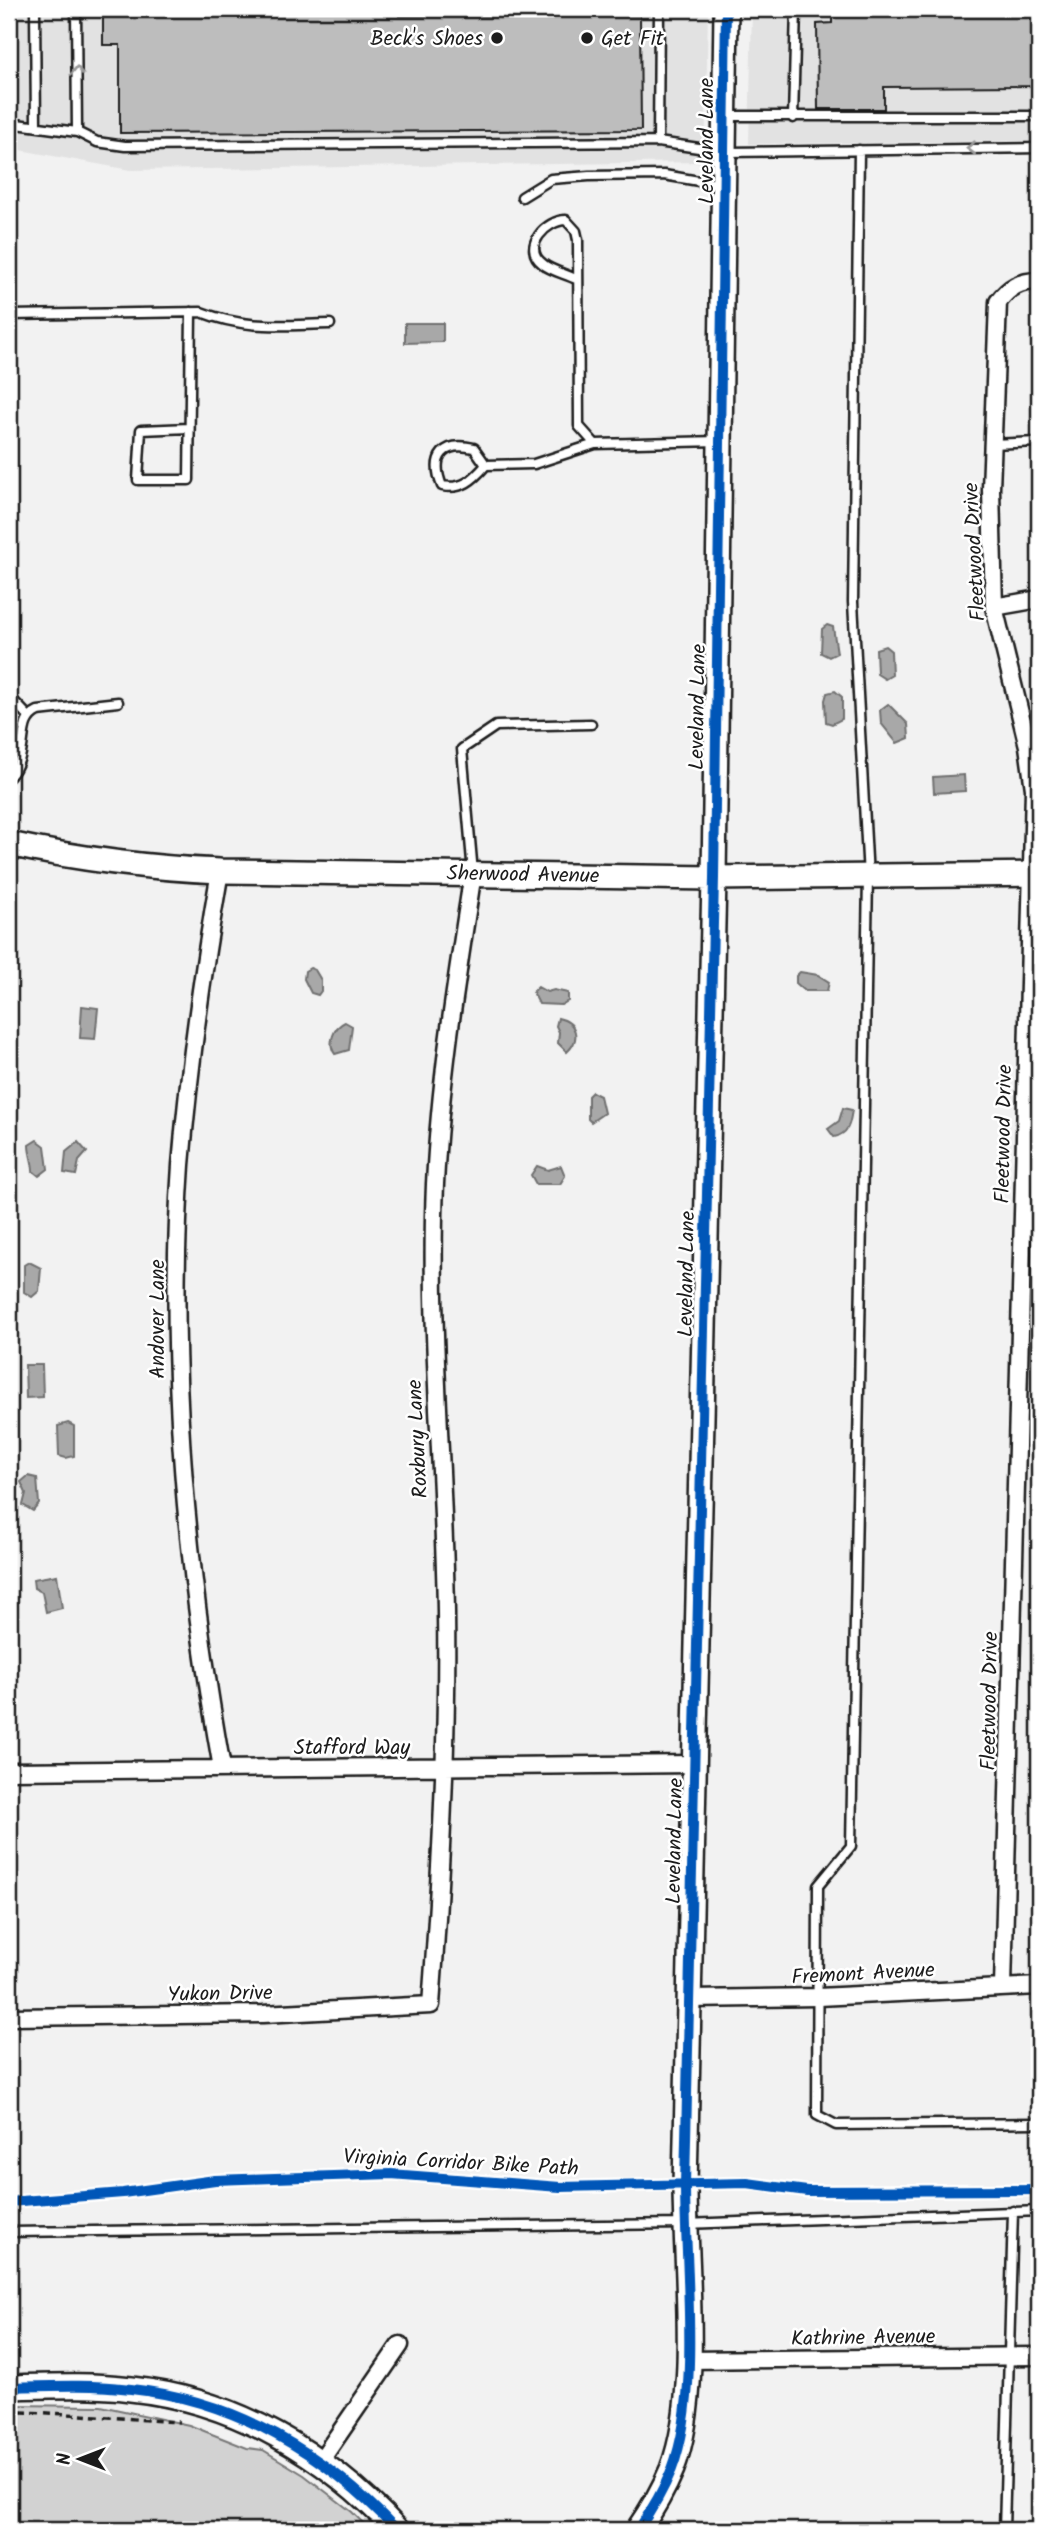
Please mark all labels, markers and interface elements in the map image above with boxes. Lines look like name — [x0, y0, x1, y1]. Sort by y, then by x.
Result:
place label: Beck's Shoes — [370, 23, 483, 56]
place label: Get Fit — [601, 23, 665, 56]
marker: Beck's Shoes — [489, 30, 505, 46]
marker: Get Fit — [579, 30, 595, 46]
one-way arrow — [69, 65, 84, 76]
street label: Leveland Lane — [691, 77, 724, 204]
one-way arrow — [965, 141, 976, 156]
street label: Fleetwood Drive — [955, 481, 996, 622]
street label: Leveland Lane — [681, 643, 716, 770]
street label: Sherwood Avenue — [446, 858, 600, 893]
street label: Fleetwood Drive — [987, 1064, 1022, 1204]
street label: Leveland Lane — [670, 1210, 705, 1337]
street label: Andover Lane — [142, 1259, 175, 1379]
street label: Roxbury Lane — [399, 1378, 438, 1499]
street label: Fleetwood Drive — [973, 1631, 1008, 1771]
street label: Stafford Way — [294, 1732, 410, 1765]
street label: Leveland Lane — [658, 1777, 693, 1904]
street label: Fremont Avenue — [791, 1954, 936, 1995]
street label: Yukon Drive — [167, 1977, 273, 2012]
street label: Virginia Corridor Bike Path — [342, 2141, 579, 2186]
street label: Kathrine Avenue — [791, 2321, 936, 2356]
north arrow — [46, 2424, 116, 2494]
text: N — [50, 2453, 80, 2465]

